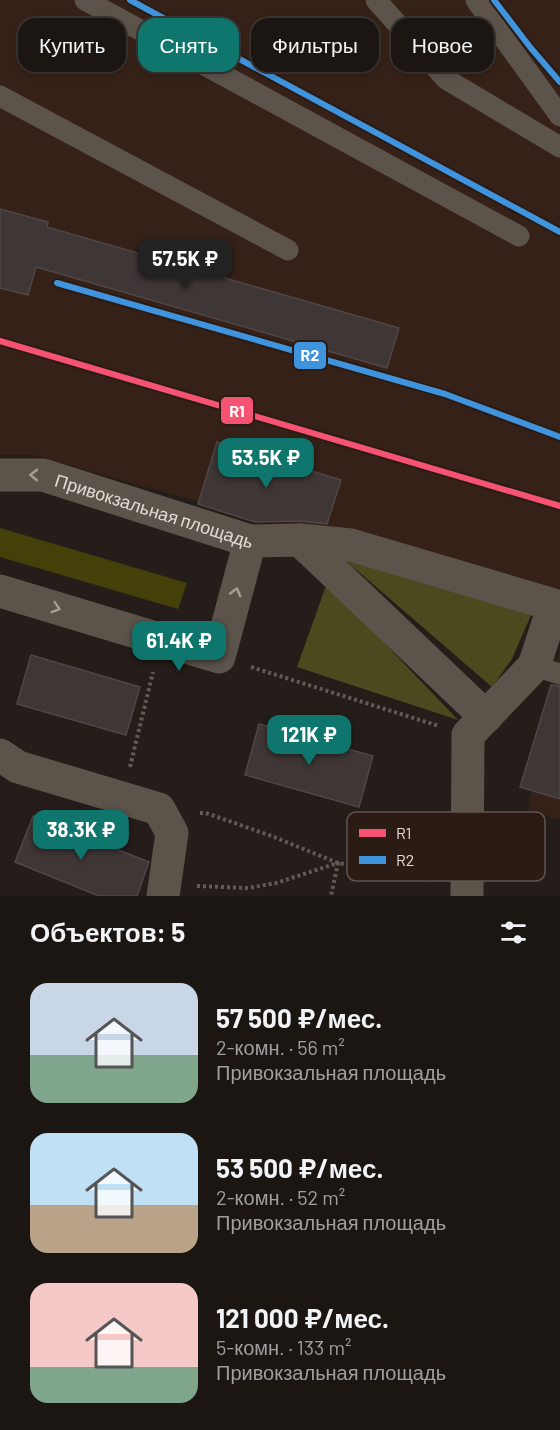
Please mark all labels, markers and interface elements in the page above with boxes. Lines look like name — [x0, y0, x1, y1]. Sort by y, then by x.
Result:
chip: Купить — [18, 18, 126, 72]
chip: Снять — [138, 18, 239, 72]
chip: Фильтры — [251, 18, 379, 72]
chip: Новое — [391, 18, 494, 72]
pin: 57.5K ₽ — [130, 239, 240, 290]
text: 57.5K ₽ — [152, 246, 218, 270]
line badge: R2 — [293, 341, 327, 370]
text: R2 — [301, 345, 319, 364]
line badge: R1 — [220, 396, 254, 425]
text: R1 — [229, 401, 245, 420]
pin: 53.5K ₽ — [211, 438, 321, 489]
text: 53.5K ₽ — [232, 445, 300, 469]
one-way arrow — [29, 469, 38, 482]
street label: Привокзальная площадь — [52, 469, 257, 552]
one-way arrow — [229, 587, 241, 598]
one-way arrow — [50, 601, 61, 613]
pin: 61.4K ₽ — [124, 621, 234, 672]
text: 61.4K ₽ — [146, 628, 212, 652]
pin: 121K ₽ — [260, 715, 358, 766]
text: 121K ₽ — [281, 722, 337, 746]
pin: 38.3K ₽ — [26, 810, 136, 861]
legend — [347, 812, 545, 881]
text: 38.3K ₽ — [47, 817, 115, 841]
text: R1 — [396, 823, 411, 842]
text: R2 — [396, 850, 414, 869]
text: Объектов: 5 — [30, 916, 185, 947]
icon: filters — [497, 916, 530, 949]
text: 57 500 ₽/мес. — [216, 1002, 382, 1033]
icon: home — [78, 1007, 150, 1079]
text: 2-комн. · 56 m² — [216, 1035, 345, 1059]
text: Привокзальная площадь — [216, 1060, 446, 1084]
text: 53 500 ₽/мес. — [216, 1152, 383, 1183]
icon: home — [78, 1157, 150, 1229]
text: 2-комн. · 52 m² — [216, 1185, 345, 1209]
text: Привокзальная площадь — [216, 1210, 446, 1234]
text: 121 000 ₽/мес. — [216, 1302, 389, 1333]
icon: home — [78, 1307, 150, 1379]
text: 5-комн. · 133 m² — [216, 1335, 351, 1359]
text: Привокзальная площадь — [216, 1360, 446, 1384]

